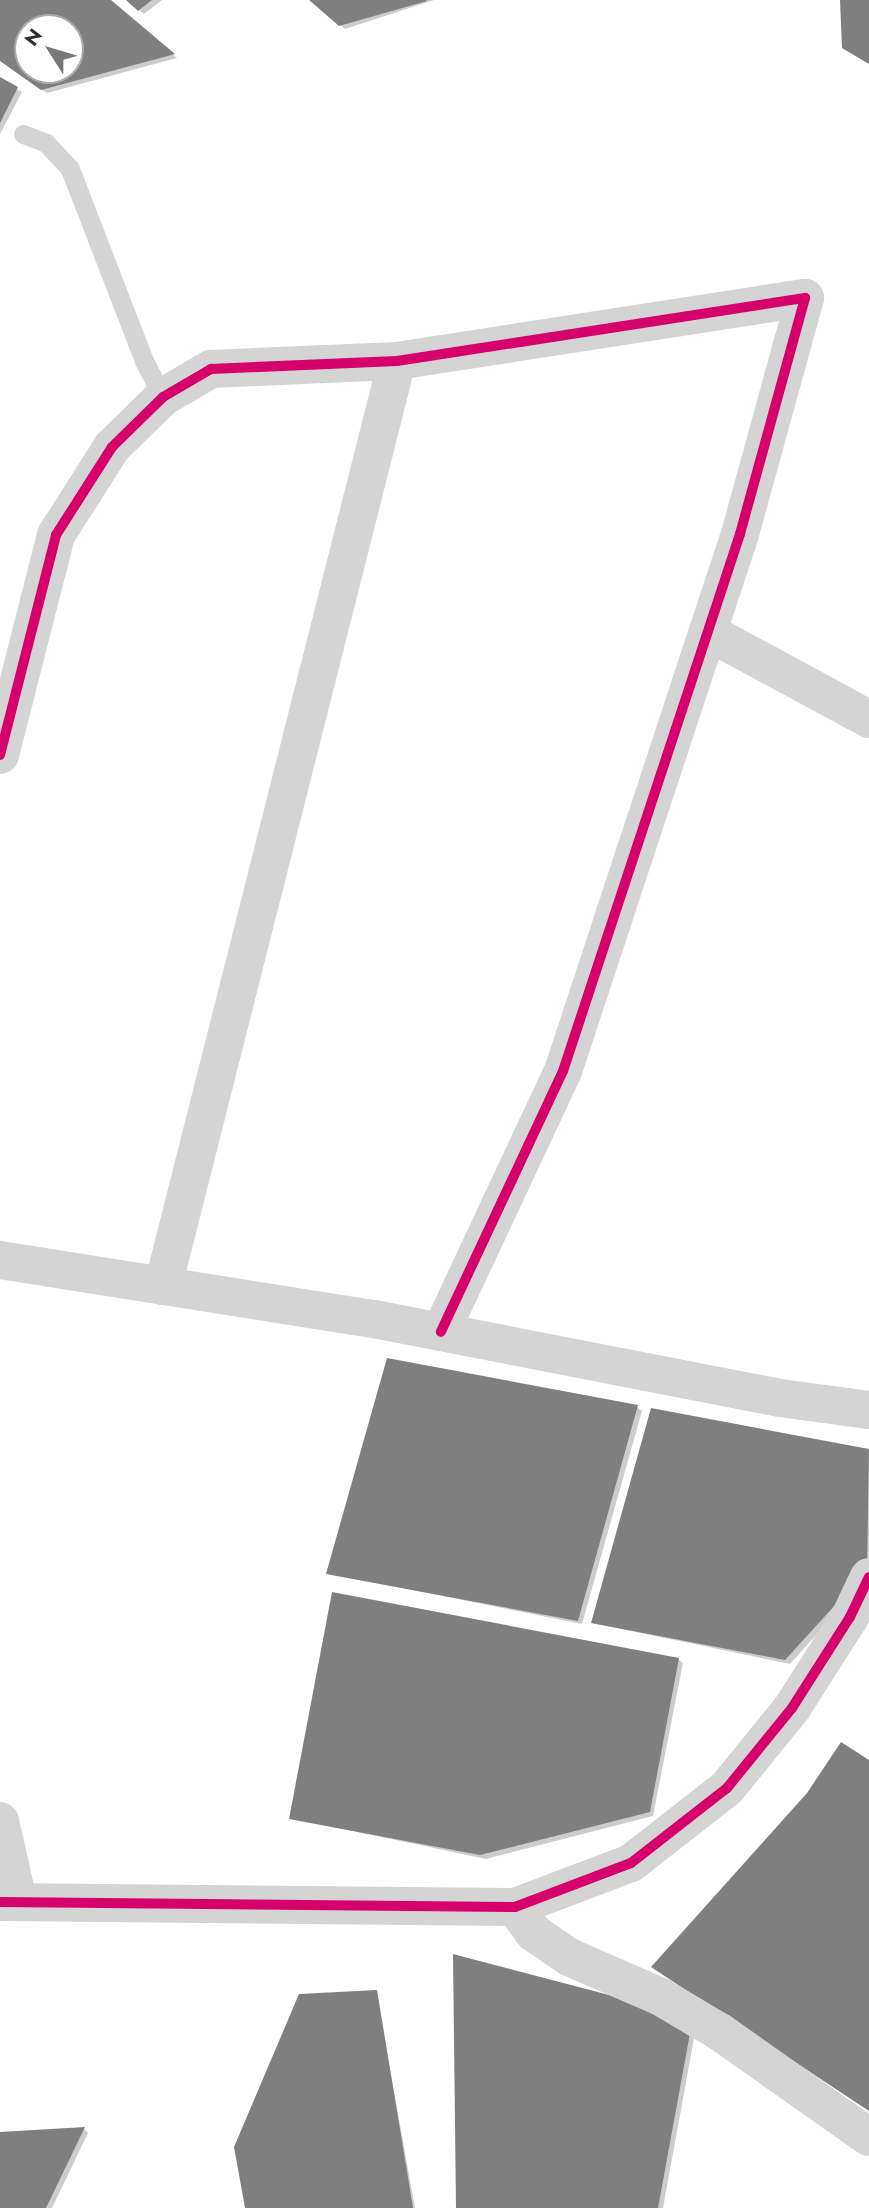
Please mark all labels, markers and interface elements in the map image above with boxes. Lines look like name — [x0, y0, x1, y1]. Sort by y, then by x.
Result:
north arrow — [14, 14, 84, 84]
text: N — [18, 23, 49, 51]

